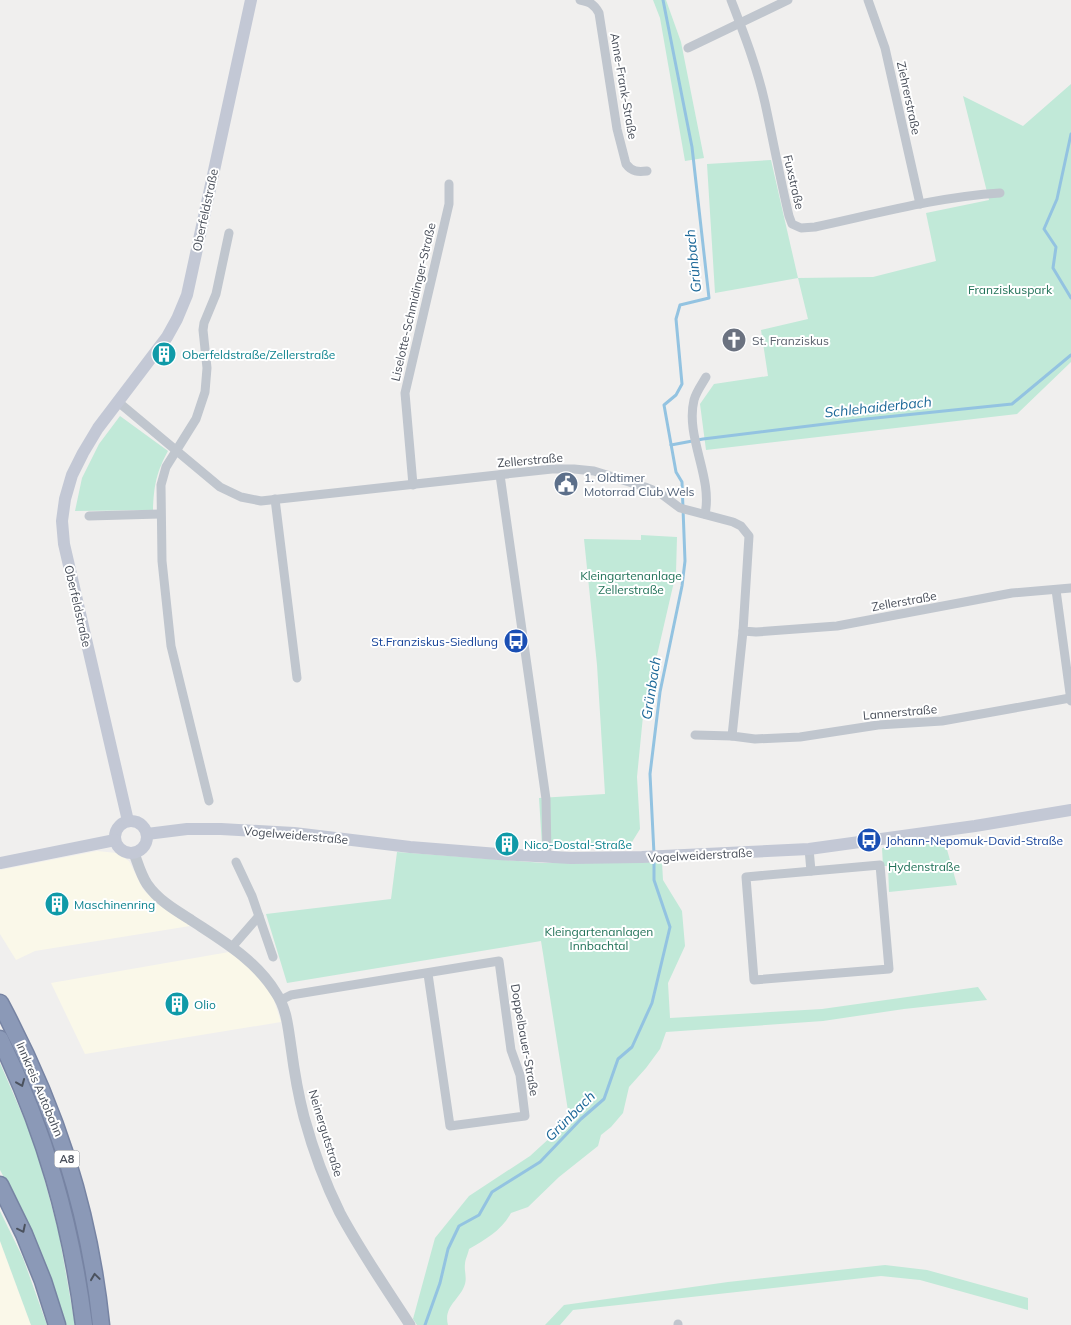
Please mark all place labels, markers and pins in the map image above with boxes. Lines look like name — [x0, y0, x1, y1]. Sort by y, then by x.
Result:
church icon: St. Franziskus — [721, 327, 747, 353]
place label: St. Franziskus — [752, 333, 829, 348]
building icon: Oberfeldstraße/Zellerstraße — [151, 341, 177, 367]
place label: Oberfeldstraße/Zellerstraße — [182, 347, 335, 362]
place label: 1. Oldtimer Motorrad Club Wels — [584, 470, 695, 499]
public building icon: 1. Oldtimer Motorrad Club Wels — [553, 471, 579, 497]
bus stop icon: St.Franziskus-Siedlung — [503, 628, 529, 654]
place label: St.Franziskus-Siedlung — [371, 634, 498, 649]
bus stop icon: Johann-Nepomuk-David-Straße — [856, 827, 882, 853]
building icon: Nico-Dostal-Straße — [494, 831, 520, 857]
place label: Johann-Nepomuk-David-Straße — [886, 833, 1063, 848]
place label: Nico-Dostal-Straße — [524, 837, 632, 852]
building icon: Maschinenring — [44, 891, 70, 917]
place label: Maschinenring — [74, 897, 155, 912]
building icon: Olio — [164, 991, 190, 1017]
place label: Olio — [194, 997, 216, 1012]

